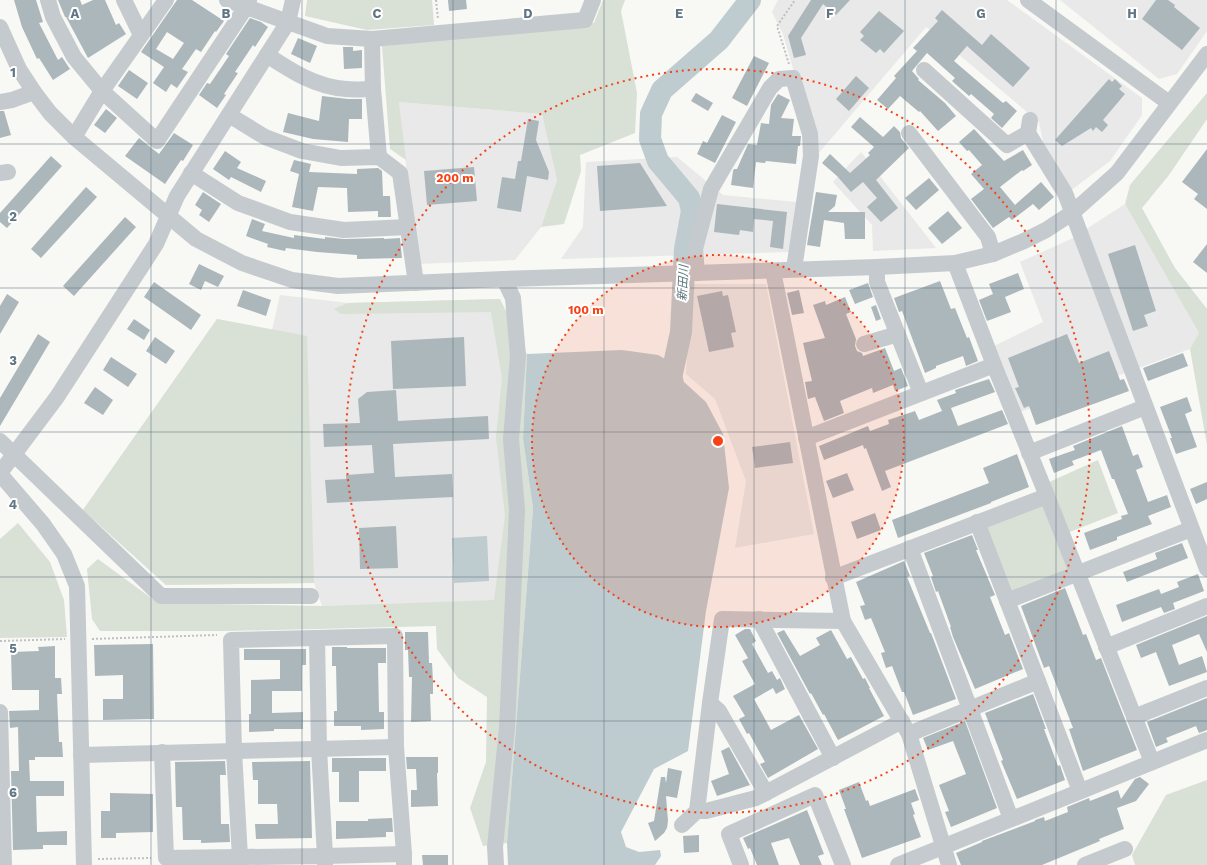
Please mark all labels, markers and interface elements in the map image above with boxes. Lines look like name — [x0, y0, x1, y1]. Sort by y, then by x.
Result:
text: A — [71, 6, 80, 21]
text: B — [222, 6, 231, 21]
text: C — [373, 6, 382, 21]
text: D — [523, 6, 533, 21]
text: E — [675, 6, 683, 21]
text: F — [826, 6, 834, 21]
text: G — [976, 6, 986, 21]
text: H — [1127, 6, 1137, 21]
text: 1 — [10, 65, 16, 80]
text: 200 m — [436, 171, 474, 185]
text: 2 — [9, 209, 17, 224]
water label: 新田川 — [675, 263, 691, 301]
text: 100 m — [568, 303, 604, 317]
text: 3 — [9, 353, 17, 368]
centre of rings — [711, 434, 725, 448]
text: 4 — [9, 497, 18, 512]
text: 5 — [9, 641, 17, 656]
text: 6 — [9, 785, 17, 800]

